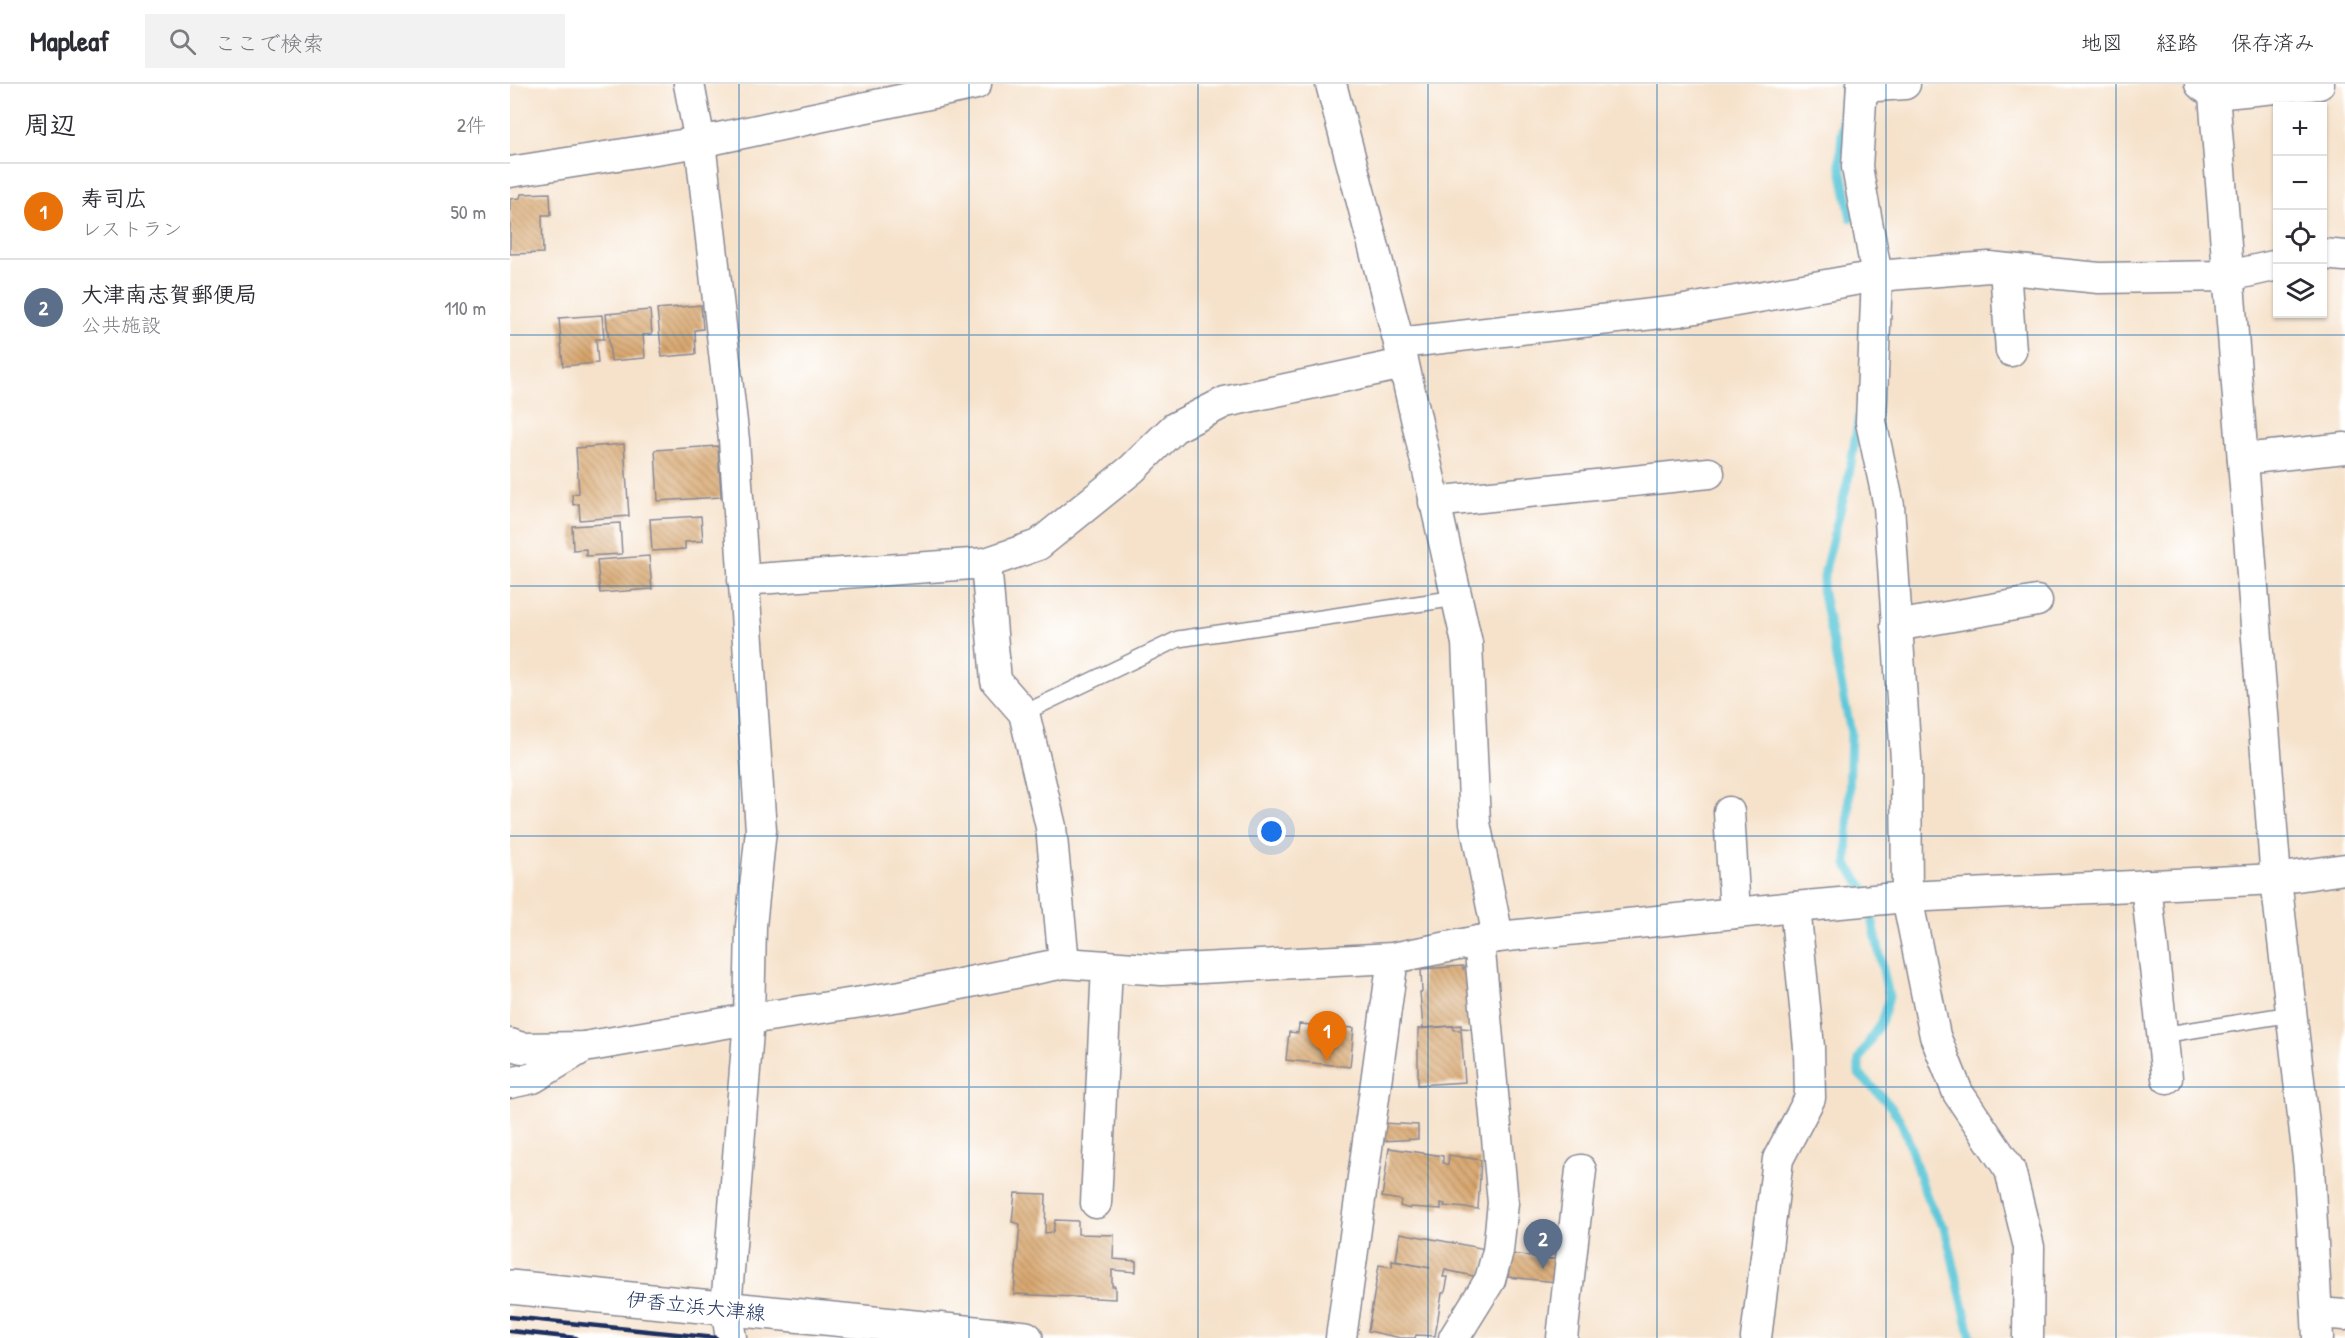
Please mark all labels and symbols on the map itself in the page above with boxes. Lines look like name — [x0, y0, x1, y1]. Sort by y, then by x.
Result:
your location — [1257, 817, 1286, 846]
pin: 1 — [1308, 1012, 1346, 1061]
pin: 2 — [1524, 1220, 1562, 1269]
street label: 伊香立浜大津線 — [625, 1285, 767, 1326]

